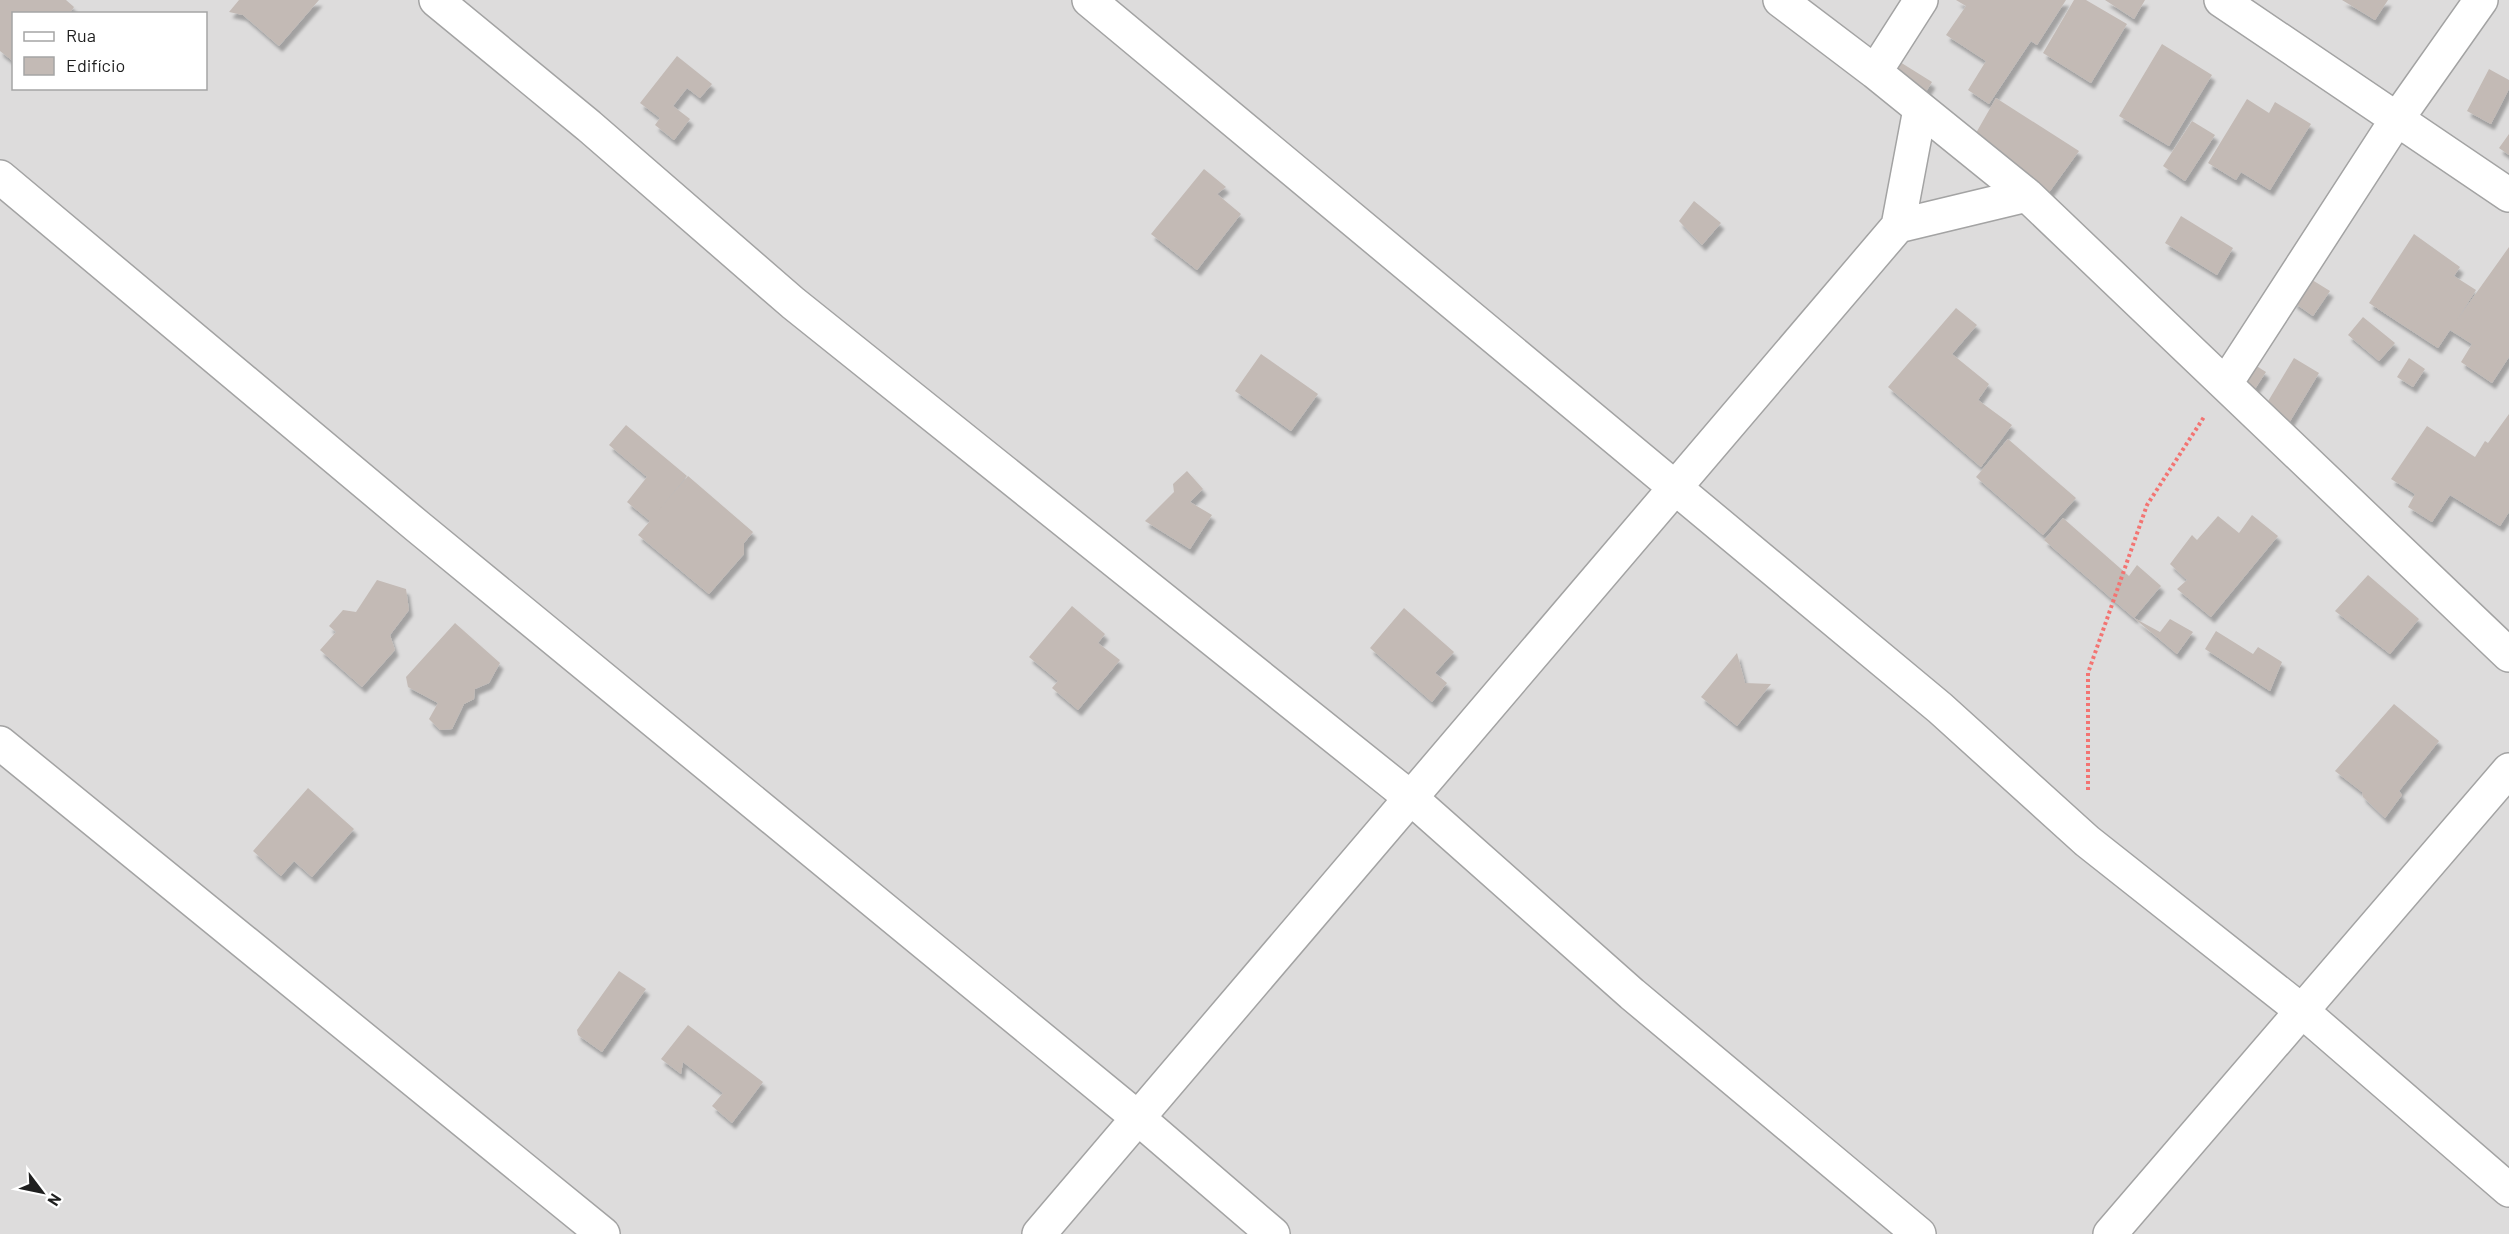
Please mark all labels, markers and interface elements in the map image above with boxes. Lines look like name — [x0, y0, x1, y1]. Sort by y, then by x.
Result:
legend — [12, 12, 207, 90]
text: Rua — [66, 24, 96, 46]
text: Edifício — [66, 54, 125, 76]
north arrow — [12, 1162, 72, 1222]
text: N — [44, 1191, 66, 1210]

